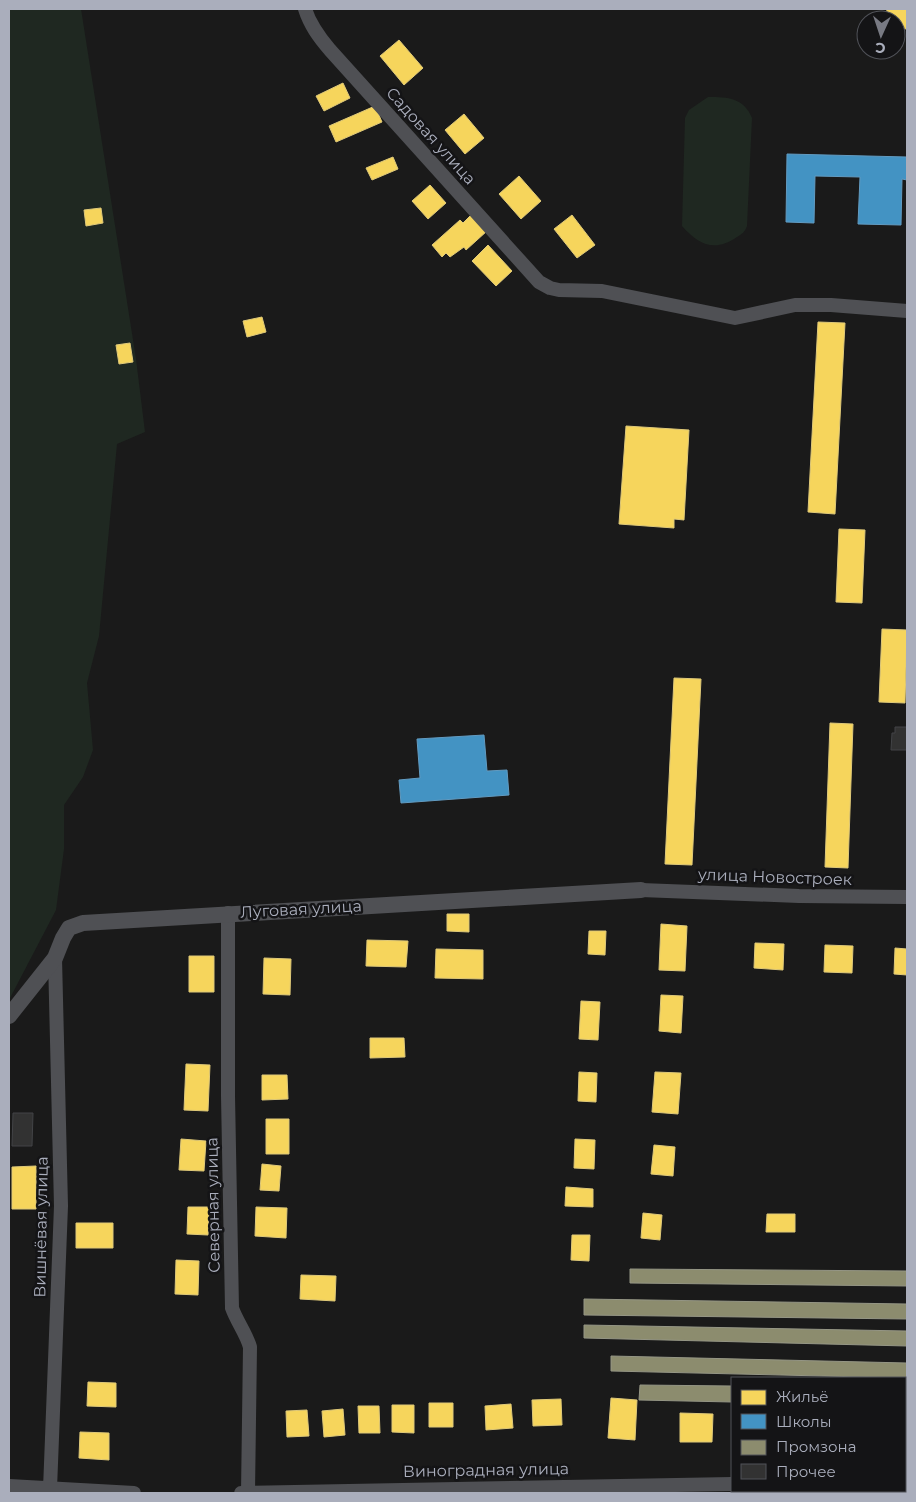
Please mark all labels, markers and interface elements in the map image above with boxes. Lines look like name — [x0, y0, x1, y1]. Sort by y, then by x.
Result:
north arrow — [856, 10, 906, 60]
text: С — [875, 39, 886, 57]
street label: Садовая улица — [382, 84, 480, 188]
street label: улица Новостроек — [697, 865, 853, 889]
street label: Луговая улица — [240, 896, 362, 922]
street label: Северная улица — [202, 1137, 224, 1273]
street label: Вишнёвая улица — [30, 1156, 52, 1298]
legend — [731, 1377, 906, 1492]
text: Жильё — [776, 1387, 829, 1406]
text: Школы — [776, 1412, 832, 1431]
text: Промзона — [776, 1437, 856, 1456]
street label: Виноградная улица — [403, 1459, 569, 1481]
text: Прочее — [776, 1462, 836, 1481]

